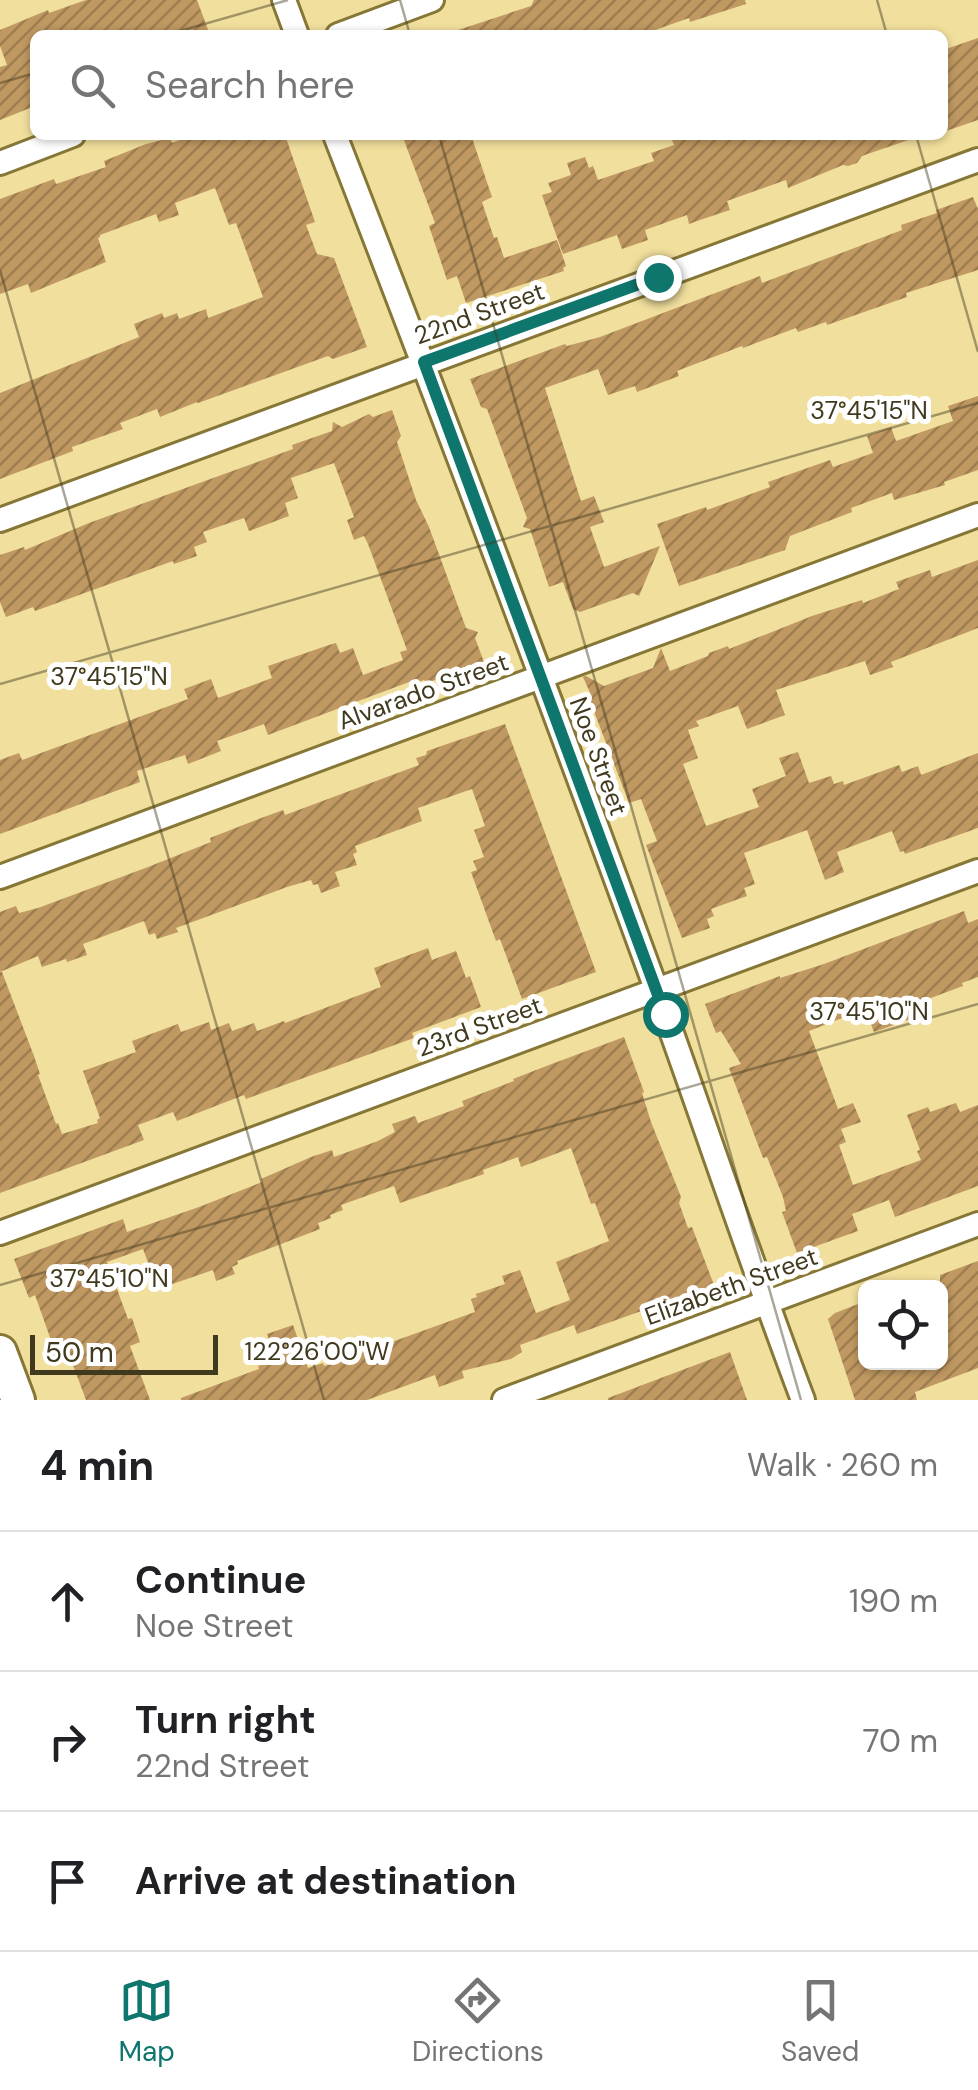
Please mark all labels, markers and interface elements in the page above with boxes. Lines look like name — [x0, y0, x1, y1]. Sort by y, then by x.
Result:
search box — [30, 30, 948, 140]
icon: search — [65, 58, 120, 113]
text: Search here — [145, 60, 355, 110]
route end — [636, 255, 682, 301]
street label: 22nd Street — [409, 275, 549, 352]
text: 37°45'15"N — [810, 394, 928, 427]
street label: Alvarado Street — [333, 645, 513, 738]
text: 37°45'15"N — [50, 660, 168, 693]
street label: Noe Street — [562, 692, 635, 820]
street label: 23rd Street — [412, 989, 546, 1064]
route start — [643, 992, 689, 1038]
text: 37°45'10"N — [809, 995, 929, 1028]
street label: Elizabeth Street — [640, 1240, 822, 1333]
text: 37°45'10"N — [49, 1262, 169, 1295]
map controls — [858, 1280, 948, 1370]
button: locate — [858, 1280, 948, 1370]
scale bar — [30, 1330, 218, 1374]
text: 50 m — [45, 1334, 114, 1371]
text: 122°26'00"W — [245, 1335, 389, 1368]
text: 4 min — [40, 1438, 154, 1493]
text: Walk · 260 m — [747, 1444, 938, 1486]
text: Continue — [135, 1555, 306, 1605]
icon: ahead — [40, 1574, 95, 1629]
text: 190 m — [849, 1580, 938, 1622]
text: Noe Street — [135, 1605, 293, 1647]
text: Turn right — [135, 1695, 316, 1745]
icon: right — [40, 1714, 95, 1769]
text: 70 m — [862, 1720, 938, 1762]
text: 22nd Street — [135, 1745, 310, 1787]
icon: arrive — [40, 1854, 95, 1909]
text: Arrive at destination — [135, 1856, 517, 1906]
tab: Map — [119, 1973, 175, 2070]
tab: Directions — [412, 1973, 544, 2070]
tab: Saved — [781, 1973, 859, 2070]

